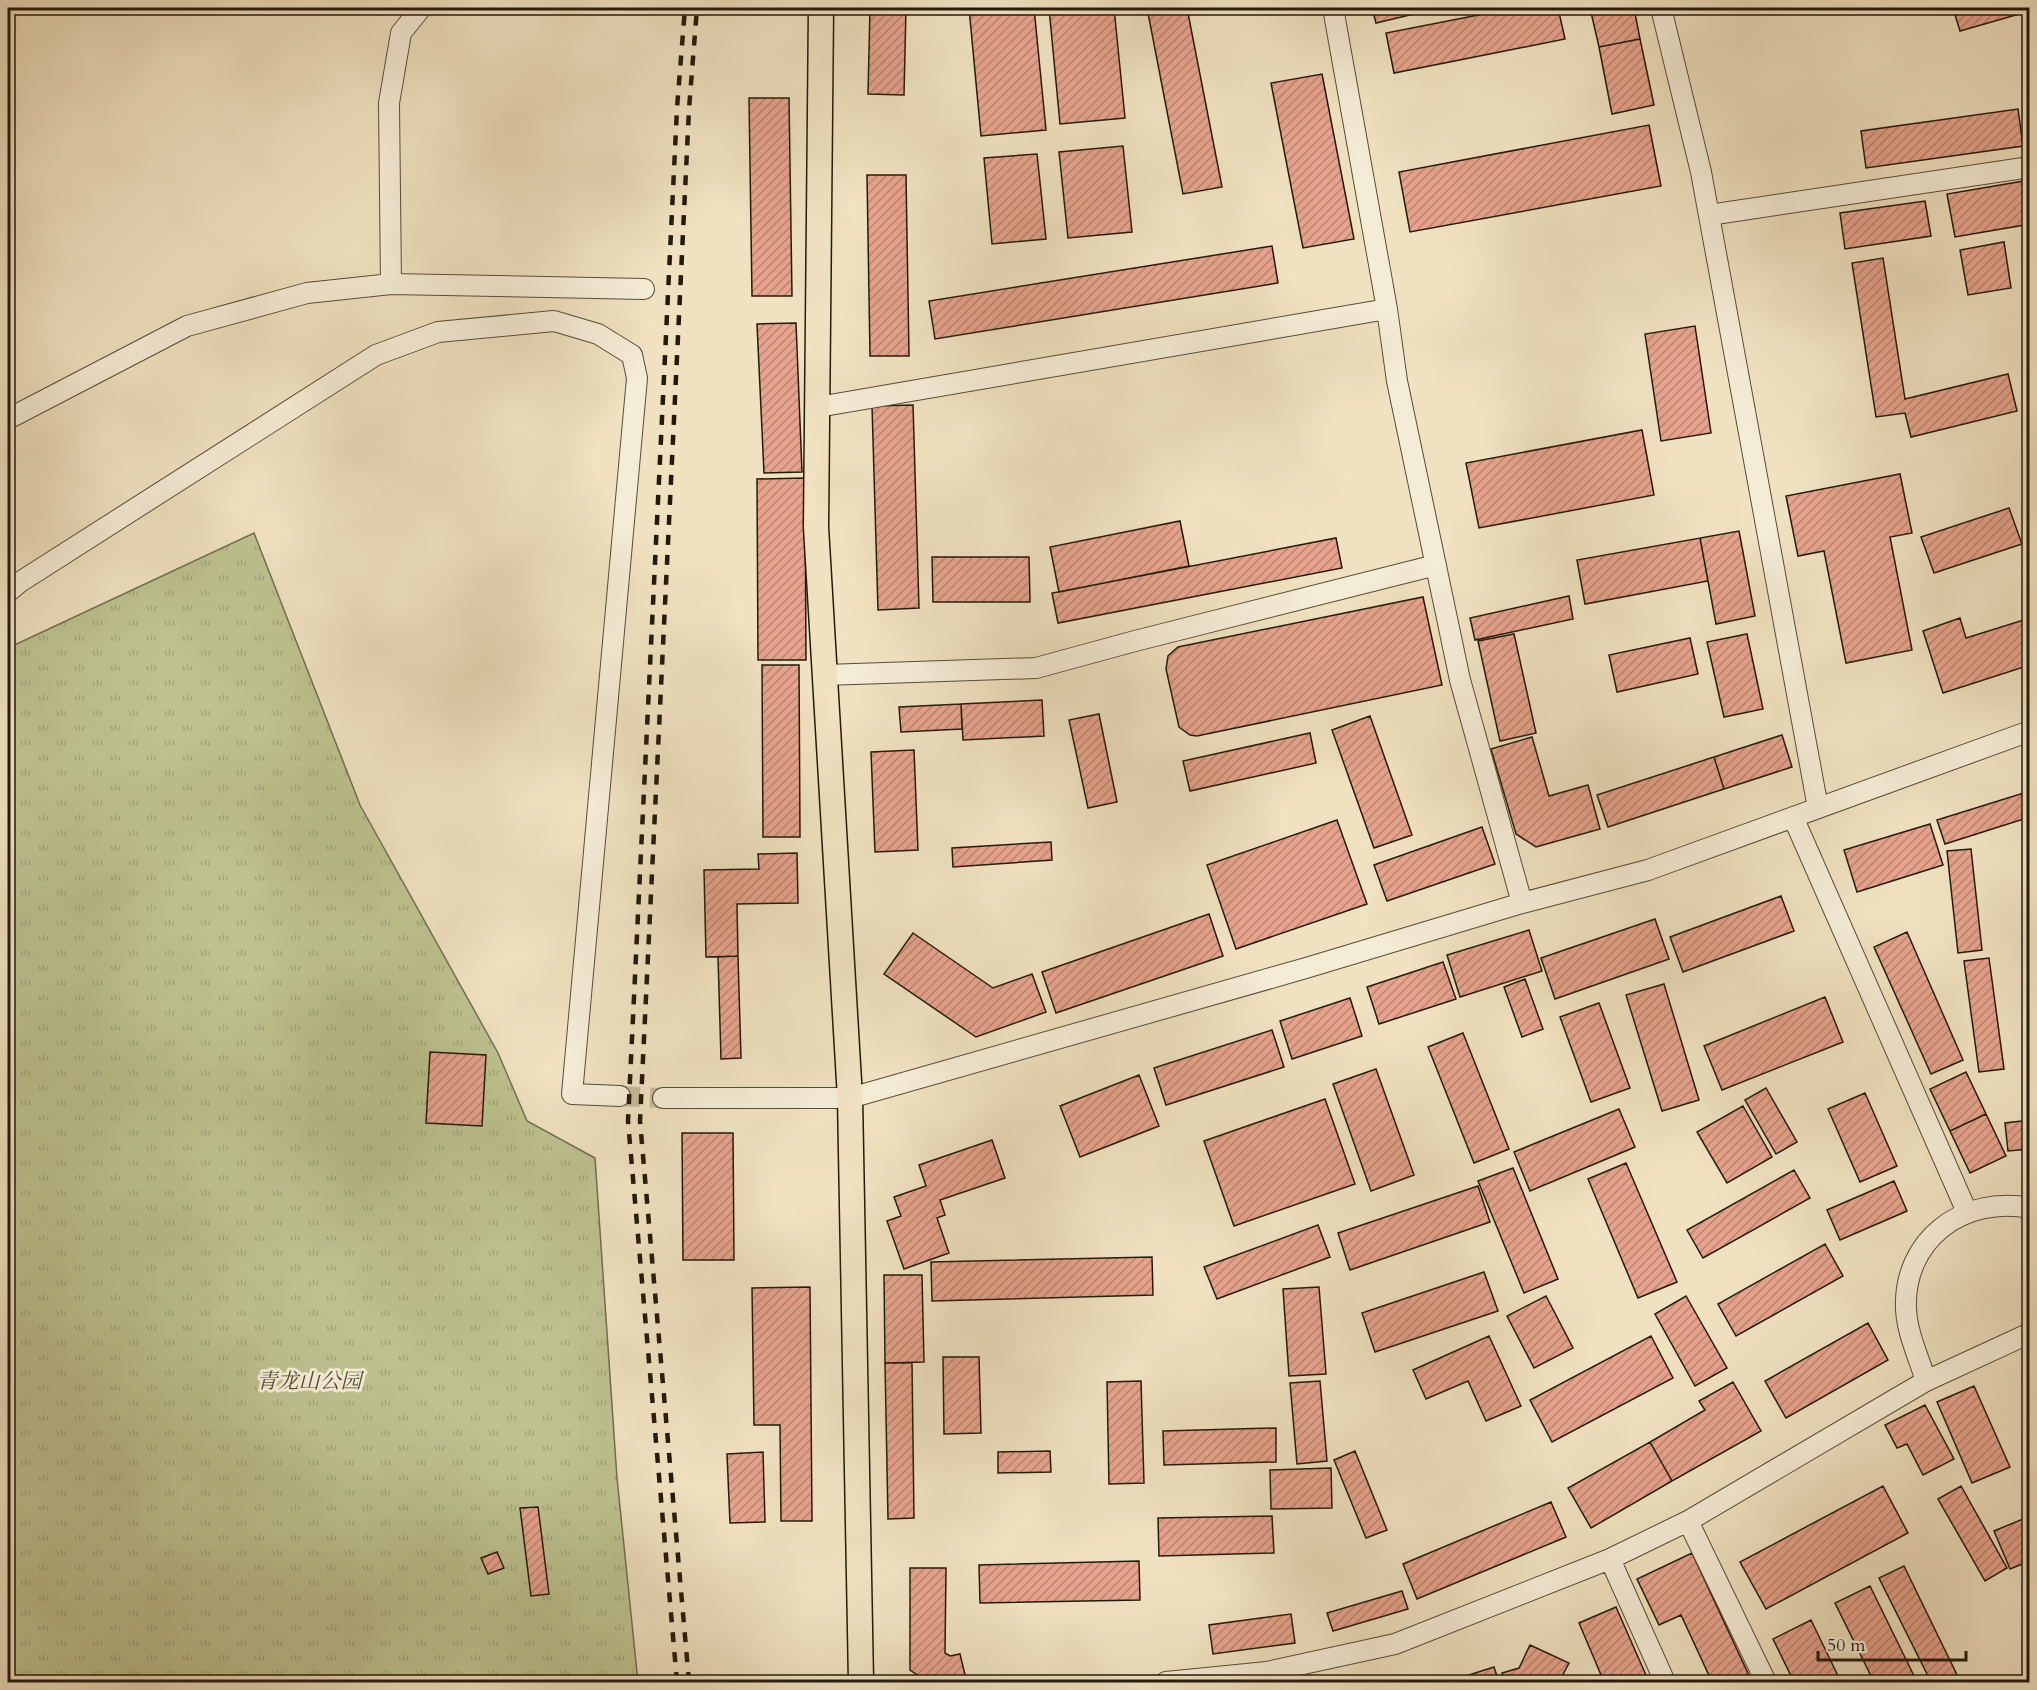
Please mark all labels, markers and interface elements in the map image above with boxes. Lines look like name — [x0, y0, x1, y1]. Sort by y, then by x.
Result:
park label: 青龙山公园 — [257, 1367, 364, 1396]
scale bar — [1818, 1624, 1966, 1662]
text: 50 m — [1827, 1633, 1866, 1658]

